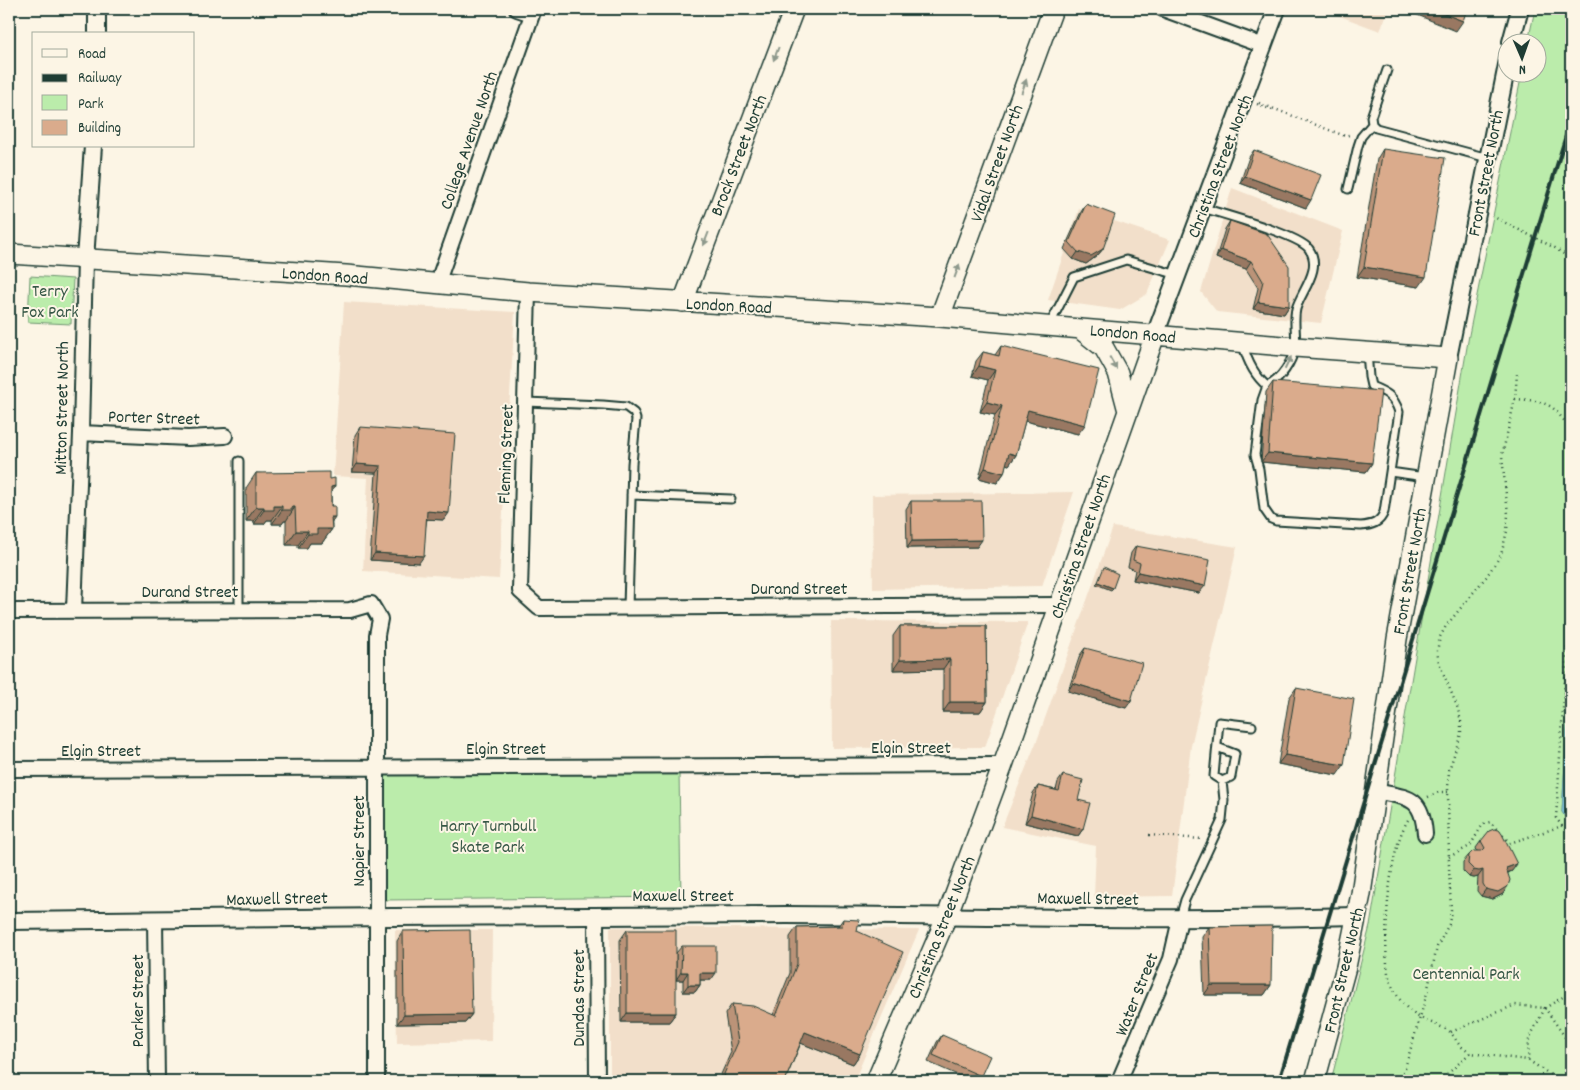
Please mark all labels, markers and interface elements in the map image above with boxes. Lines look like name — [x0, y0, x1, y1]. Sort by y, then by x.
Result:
legend — [32, 32, 195, 148]
north arrow — [1498, 32, 1548, 82]
text: Road — [78, 44, 106, 66]
one-way arrow — [772, 47, 779, 62]
text: N — [1518, 59, 1526, 79]
text: Railway — [78, 68, 122, 90]
street label: College Avenue North — [435, 68, 506, 214]
one-way arrow — [1020, 78, 1028, 93]
street label: Brock Street North — [706, 92, 775, 220]
street label: Christina Street North — [1182, 92, 1260, 242]
text: Park — [78, 94, 104, 116]
street label: Vidal Street North — [965, 102, 1031, 226]
street label: Front Street North — [1463, 108, 1512, 239]
text: Building — [78, 118, 121, 140]
one-way arrow — [702, 232, 710, 247]
street label: London Road — [281, 262, 369, 293]
one-way arrow — [954, 264, 961, 279]
park label: Terry Fox Park — [21, 280, 79, 326]
street label: London Road — [685, 293, 773, 322]
street label: London Road — [1089, 319, 1177, 352]
street label: Mitton Street North — [50, 341, 77, 475]
one-way arrow — [1108, 356, 1117, 370]
one-way arrow — [1284, 356, 1292, 370]
street label: Fleming Street — [493, 403, 522, 504]
street label: Porter Street — [108, 405, 201, 434]
street label: Christina Street North — [1046, 471, 1119, 623]
street label: Front Street North — [1388, 506, 1435, 637]
street label: Durand Street — [751, 578, 848, 603]
street label: Durand Street — [142, 581, 239, 606]
street label: Elgin Street — [871, 737, 951, 762]
street label: Elgin Street — [466, 738, 546, 763]
street label: Elgin Street — [61, 740, 141, 765]
street label: Napier Street — [348, 795, 373, 887]
park label: Harry Turnbull Skate Park — [440, 815, 537, 861]
street label: Christina Street North — [903, 853, 983, 1003]
street label: Maxwell Street — [632, 885, 734, 910]
street label: Maxwell Street — [226, 887, 328, 914]
street label: Maxwell Street — [1037, 887, 1139, 914]
street label: Front Street North — [1319, 905, 1372, 1036]
street label: Dundas Street — [568, 949, 593, 1047]
street label: Water Street — [1110, 949, 1166, 1040]
street label: Parker Street — [127, 954, 152, 1048]
park label: Centennial Park — [1412, 963, 1520, 988]

